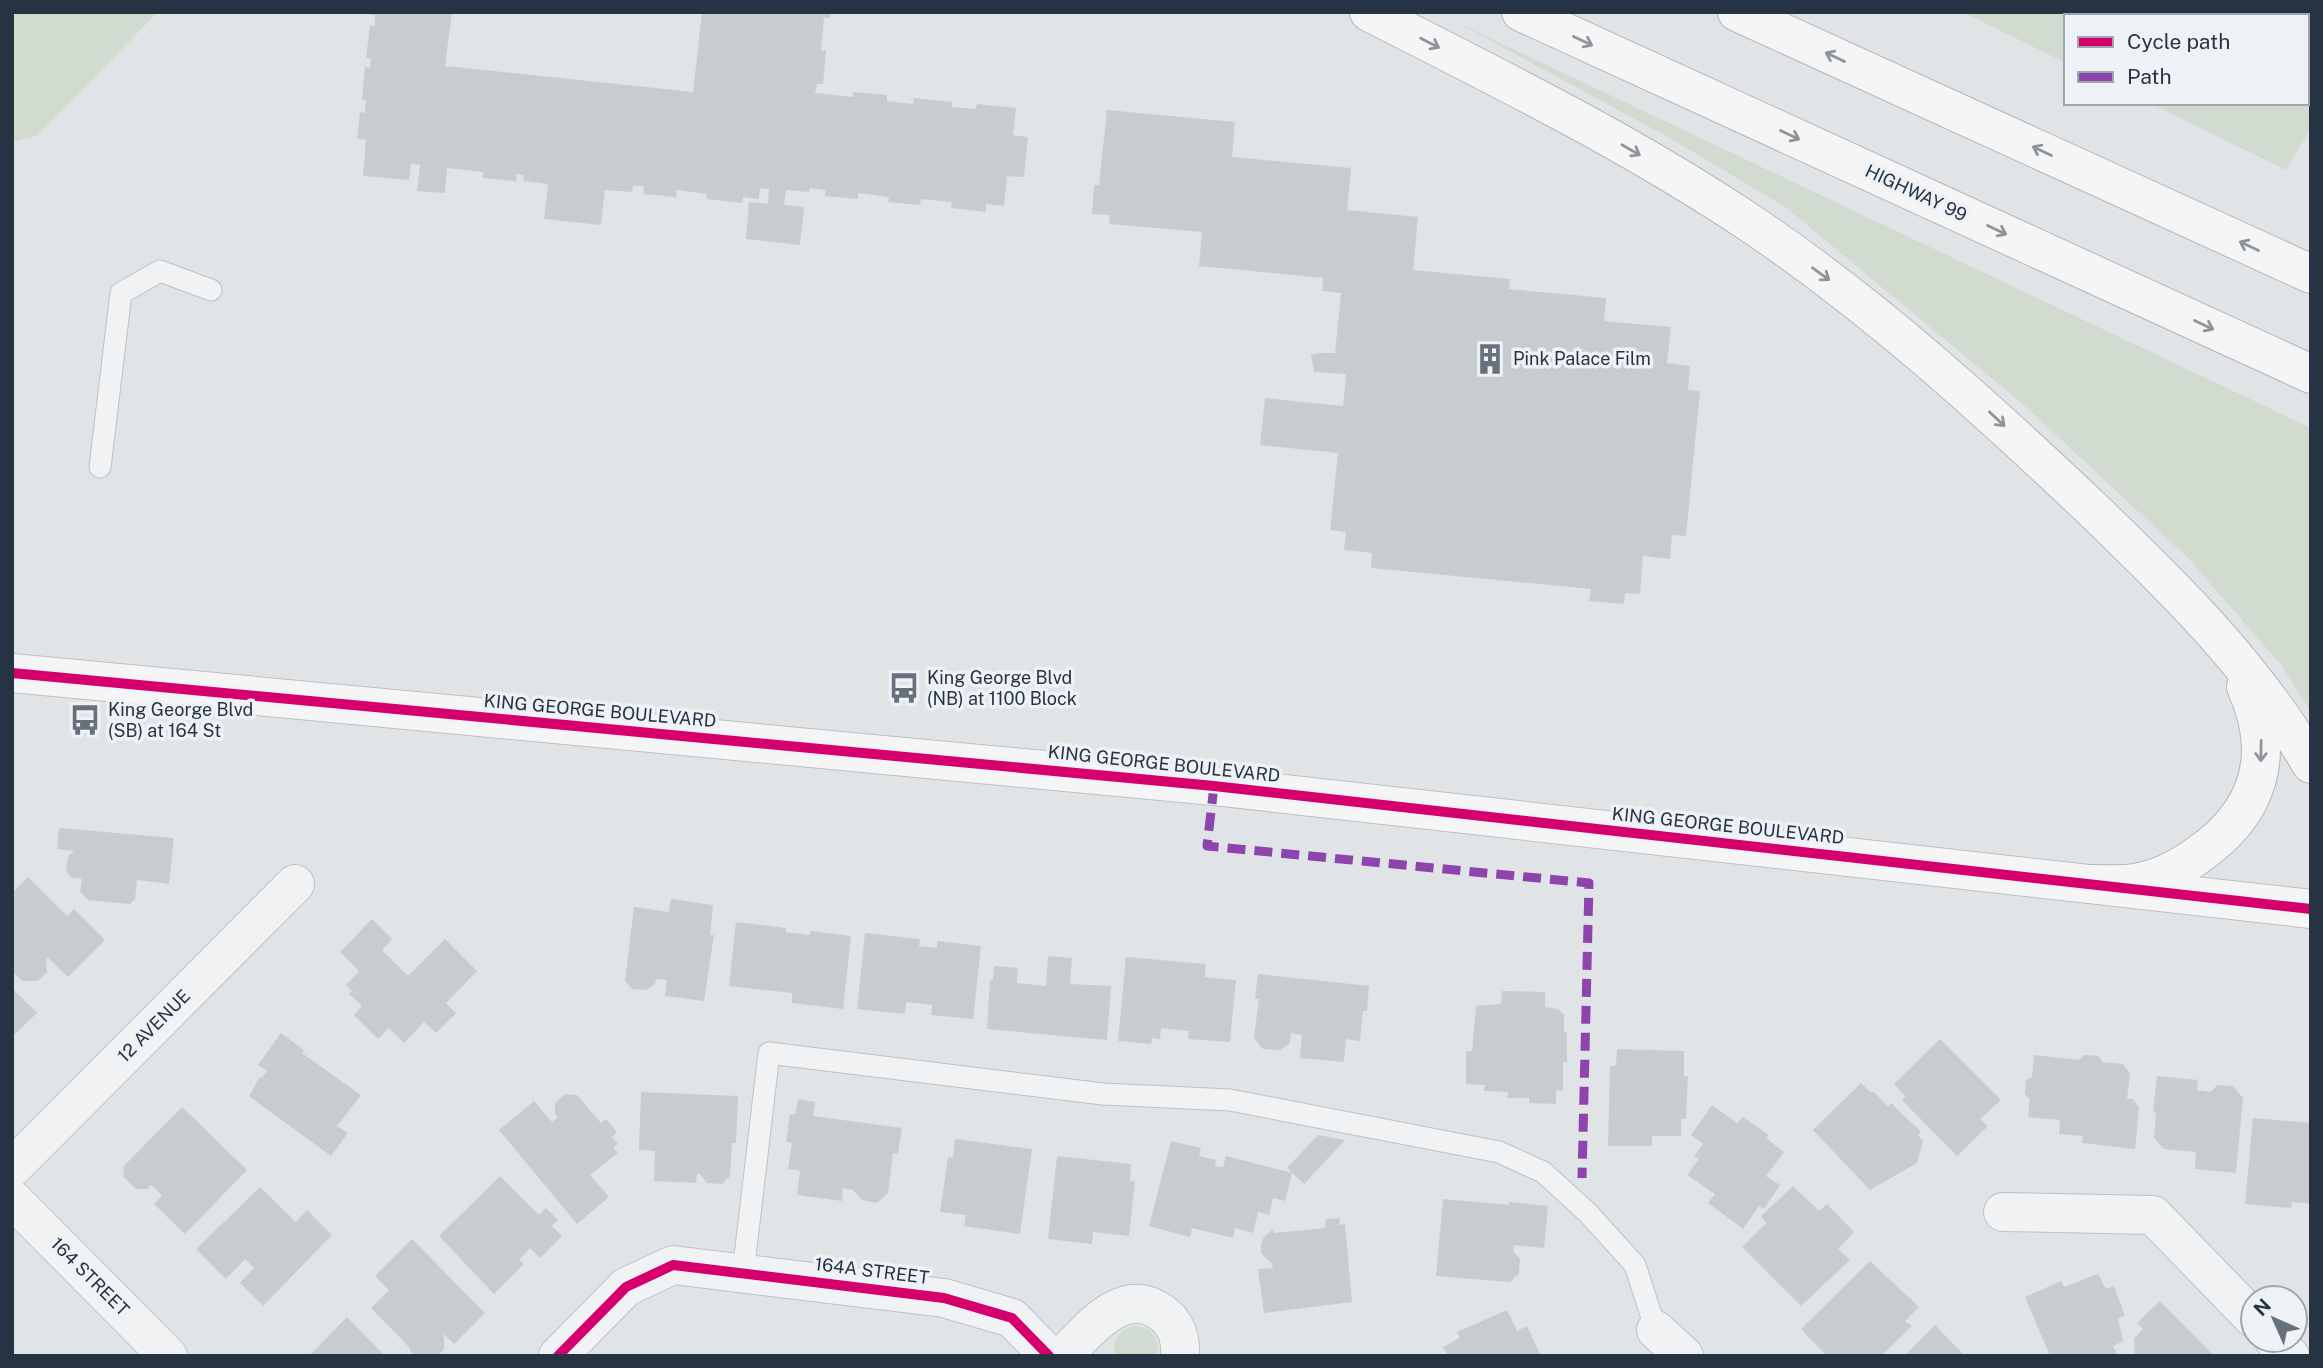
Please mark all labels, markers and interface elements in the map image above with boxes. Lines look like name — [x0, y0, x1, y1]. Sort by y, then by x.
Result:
legend — [2064, 14, 2309, 105]
text: Cycle path — [2127, 29, 2230, 54]
one-way arrow — [1572, 35, 1593, 48]
one-way arrow — [1419, 37, 1440, 51]
one-way arrow — [1825, 50, 1846, 63]
text: Path — [2127, 64, 2172, 89]
one-way arrow — [1779, 129, 1800, 143]
one-way arrow — [1621, 143, 1641, 157]
one-way arrow — [2032, 144, 2053, 157]
street label: HIGHWAY 99 — [1862, 160, 1970, 225]
one-way arrow — [1986, 224, 2007, 237]
one-way arrow — [2239, 239, 2260, 252]
one-way arrow — [1812, 267, 1830, 282]
one-way arrow — [2193, 319, 2214, 332]
building icon: Pink Palace Film — [1473, 342, 1507, 376]
place label: Pink Palace Film — [1513, 348, 1651, 369]
one-way arrow — [1988, 411, 2005, 428]
place label: King George Blvd (NB) at 1100 Block — [927, 667, 1077, 709]
bus stop icon: King George Blvd (NB) at 1100 Block — [887, 671, 921, 705]
street label: KING GEORGE BOULEVARD — [483, 690, 717, 731]
place label: King George Blvd (SB) at 164 St — [108, 699, 253, 741]
bus stop icon: King George Blvd (SB) at 164 St — [68, 703, 102, 737]
one-way arrow — [2254, 739, 2267, 762]
street label: KING GEORGE BOULEVARD — [1047, 741, 1281, 786]
street label: KING GEORGE BOULEVARD — [1611, 803, 1845, 848]
street label: 12 AVENUE — [113, 985, 194, 1066]
street label: 164 STREET — [47, 1233, 134, 1320]
street label: 164A STREET — [814, 1253, 931, 1288]
north arrow — [2239, 1284, 2309, 1354]
text: N — [2249, 1294, 2275, 1320]

